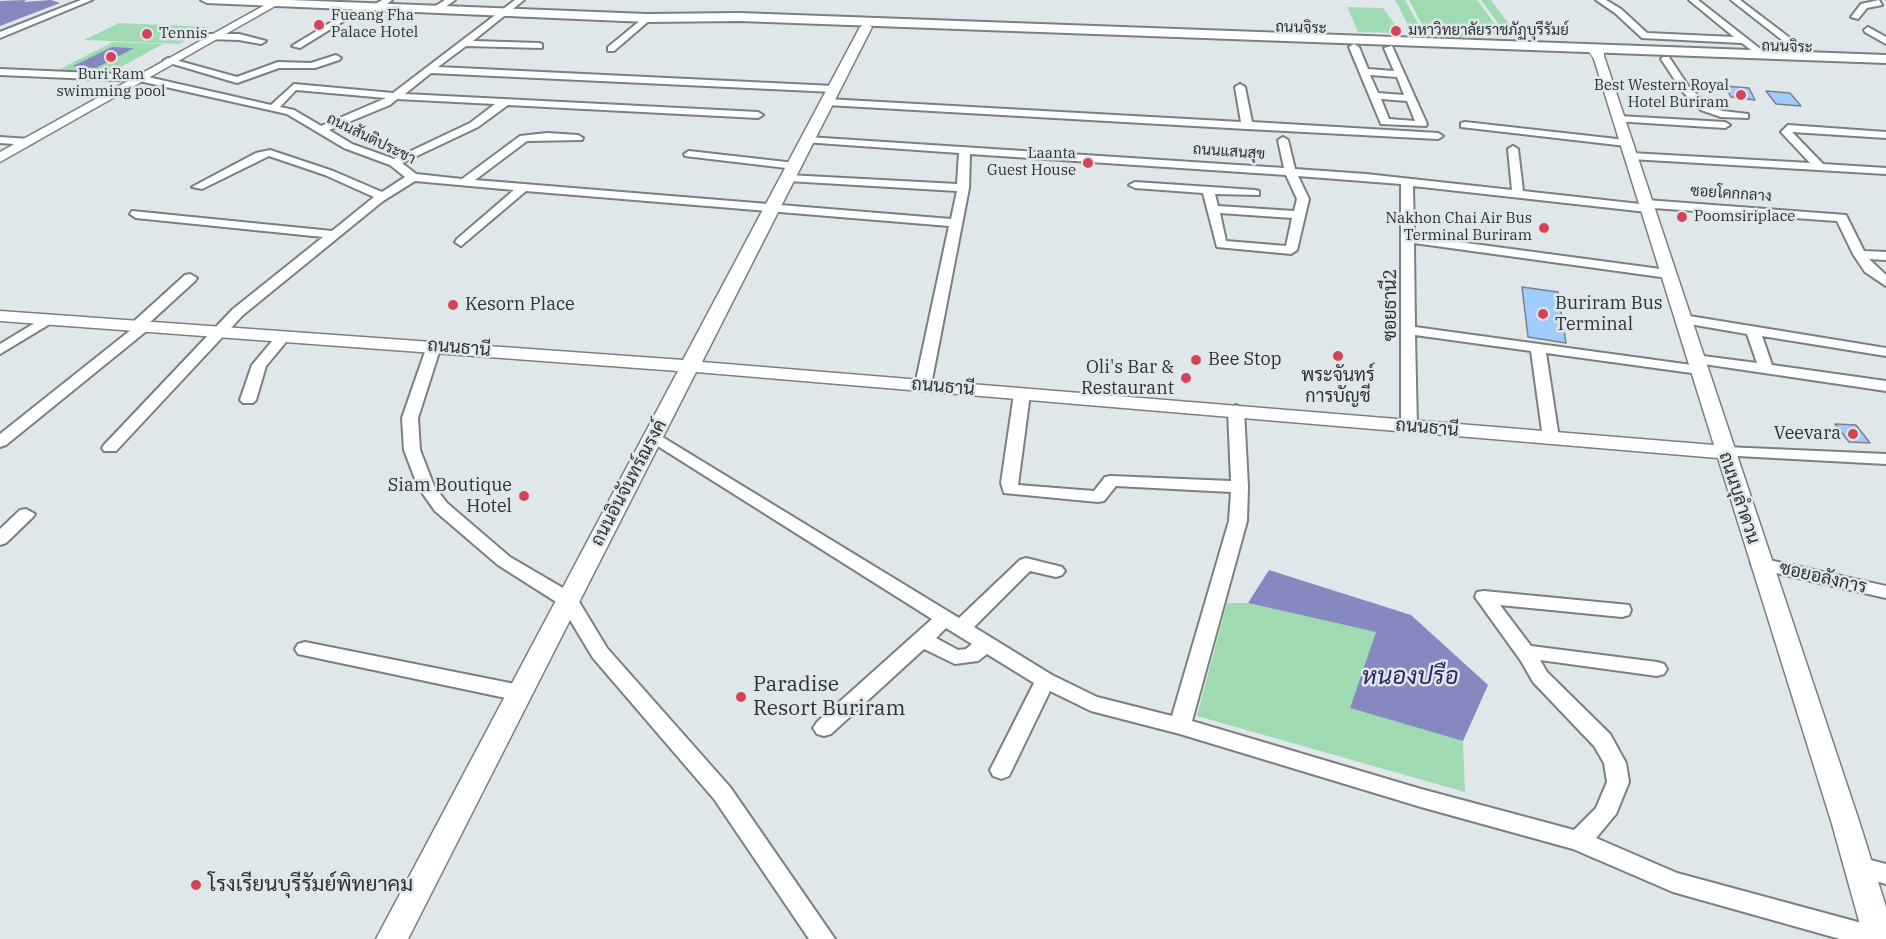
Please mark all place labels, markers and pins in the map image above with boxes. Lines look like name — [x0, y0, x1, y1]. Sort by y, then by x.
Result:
place label: Fueang Fha Palace Hotel — [331, 7, 418, 42]
marker: Fueang Fha Palace Hotel — [312, 18, 326, 32]
place label: มหาวิทยาลัยราชภัฏบุรีรัมย์ — [1408, 22, 1569, 40]
marker: มหาวิทยาลัยราชภัฏบุรีรัมย์ — [1389, 24, 1403, 38]
place label: Tennis — [159, 25, 207, 43]
marker: Tennis — [140, 27, 154, 41]
marker: Buri Ram swimming pool — [104, 50, 118, 64]
place label: Buri Ram swimming pool — [56, 66, 166, 101]
place label: Best Western Royal Hotel Buriram — [1594, 77, 1729, 112]
marker: Best Western Royal Hotel Buriram — [1734, 88, 1748, 102]
place label: Laanta Guest House — [987, 145, 1076, 180]
marker: Laanta Guest House — [1081, 156, 1095, 170]
place label: Poomsiriplace — [1694, 208, 1795, 226]
place label: Nakhon Chai Air Bus Terminal Buriram — [1385, 210, 1532, 245]
marker: Poomsiriplace — [1675, 210, 1689, 224]
marker: Nakhon Chai Air Bus Terminal Buriram — [1537, 221, 1551, 235]
place label: Buriram Bus Terminal — [1555, 293, 1663, 336]
place label: Kesorn Place — [465, 294, 575, 316]
marker: Kesorn Place — [446, 298, 460, 312]
marker: Buriram Bus Terminal — [1536, 307, 1550, 321]
place label: Bee Stop — [1208, 349, 1282, 371]
marker: พระจันทร์ การบัญชี — [1331, 349, 1345, 363]
marker: Bee Stop — [1189, 353, 1203, 367]
place label: Oli's Bar & Restaurant — [1081, 357, 1174, 400]
place label: พระจันทร์ การบัญชี — [1301, 365, 1375, 407]
marker: Oli's Bar & Restaurant — [1179, 371, 1193, 385]
place label: Veevara — [1774, 423, 1841, 445]
marker: Veevara — [1846, 427, 1860, 441]
place label: Siam Boutique Hotel — [388, 475, 512, 518]
marker: Siam Boutique Hotel — [517, 489, 531, 503]
place label: Paradise Resort Buriram — [753, 672, 906, 722]
marker: Paradise Resort Buriram — [734, 690, 748, 704]
place label: โรงเรียนบุรีรัมย์พิทยาคม — [208, 872, 413, 898]
marker: โรงเรียนบุรีรัมย์พิทยาคม — [189, 878, 203, 892]

